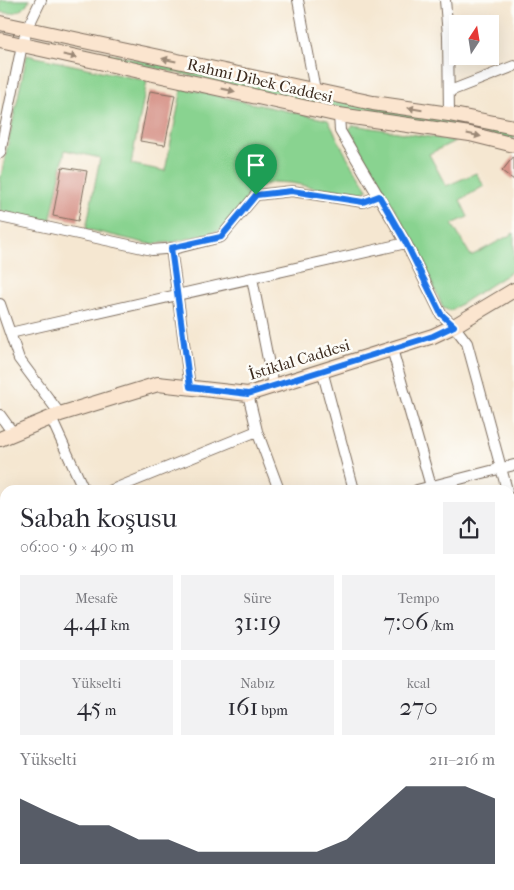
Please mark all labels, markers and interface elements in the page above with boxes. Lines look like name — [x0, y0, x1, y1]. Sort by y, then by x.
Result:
north arrow — [449, 15, 499, 65]
map controls — [449, 15, 499, 65]
one-way arrow — [62, 52, 77, 60]
street label: Rahmi Dibek Caddesi — [185, 55, 335, 107]
one-way arrow — [161, 56, 177, 64]
one-way arrow — [221, 87, 237, 95]
one-way arrow — [406, 105, 422, 113]
one-way arrow — [467, 131, 482, 139]
pin — [235, 144, 277, 195]
icon: arrive — [242, 151, 270, 179]
street label: İstiklal Caddesi — [246, 335, 352, 384]
text: Sabah koşusu — [20, 501, 177, 534]
button: share — [443, 502, 495, 554]
text: 06:00 · 9 × 490 m — [20, 537, 134, 556]
text: Mesafe — [75, 590, 118, 607]
text: Süre — [244, 590, 271, 607]
text: Tempo — [398, 590, 439, 607]
text: 4.41 — [63, 607, 108, 636]
text: 31:19 — [234, 607, 281, 636]
text: 7:06 — [383, 607, 429, 636]
text: km — [108, 617, 130, 634]
text: /km — [429, 617, 454, 634]
text: Yükselti — [72, 675, 121, 692]
text: Nabız — [240, 675, 275, 692]
text: kcal — [407, 675, 430, 692]
text: 45 — [77, 692, 102, 721]
text: 161 — [227, 692, 258, 721]
text: 270 — [399, 692, 438, 721]
text: m — [102, 702, 116, 719]
text: bpm — [258, 702, 288, 719]
text: Yükselti — [20, 750, 77, 769]
text: 211–216 m — [429, 750, 495, 769]

